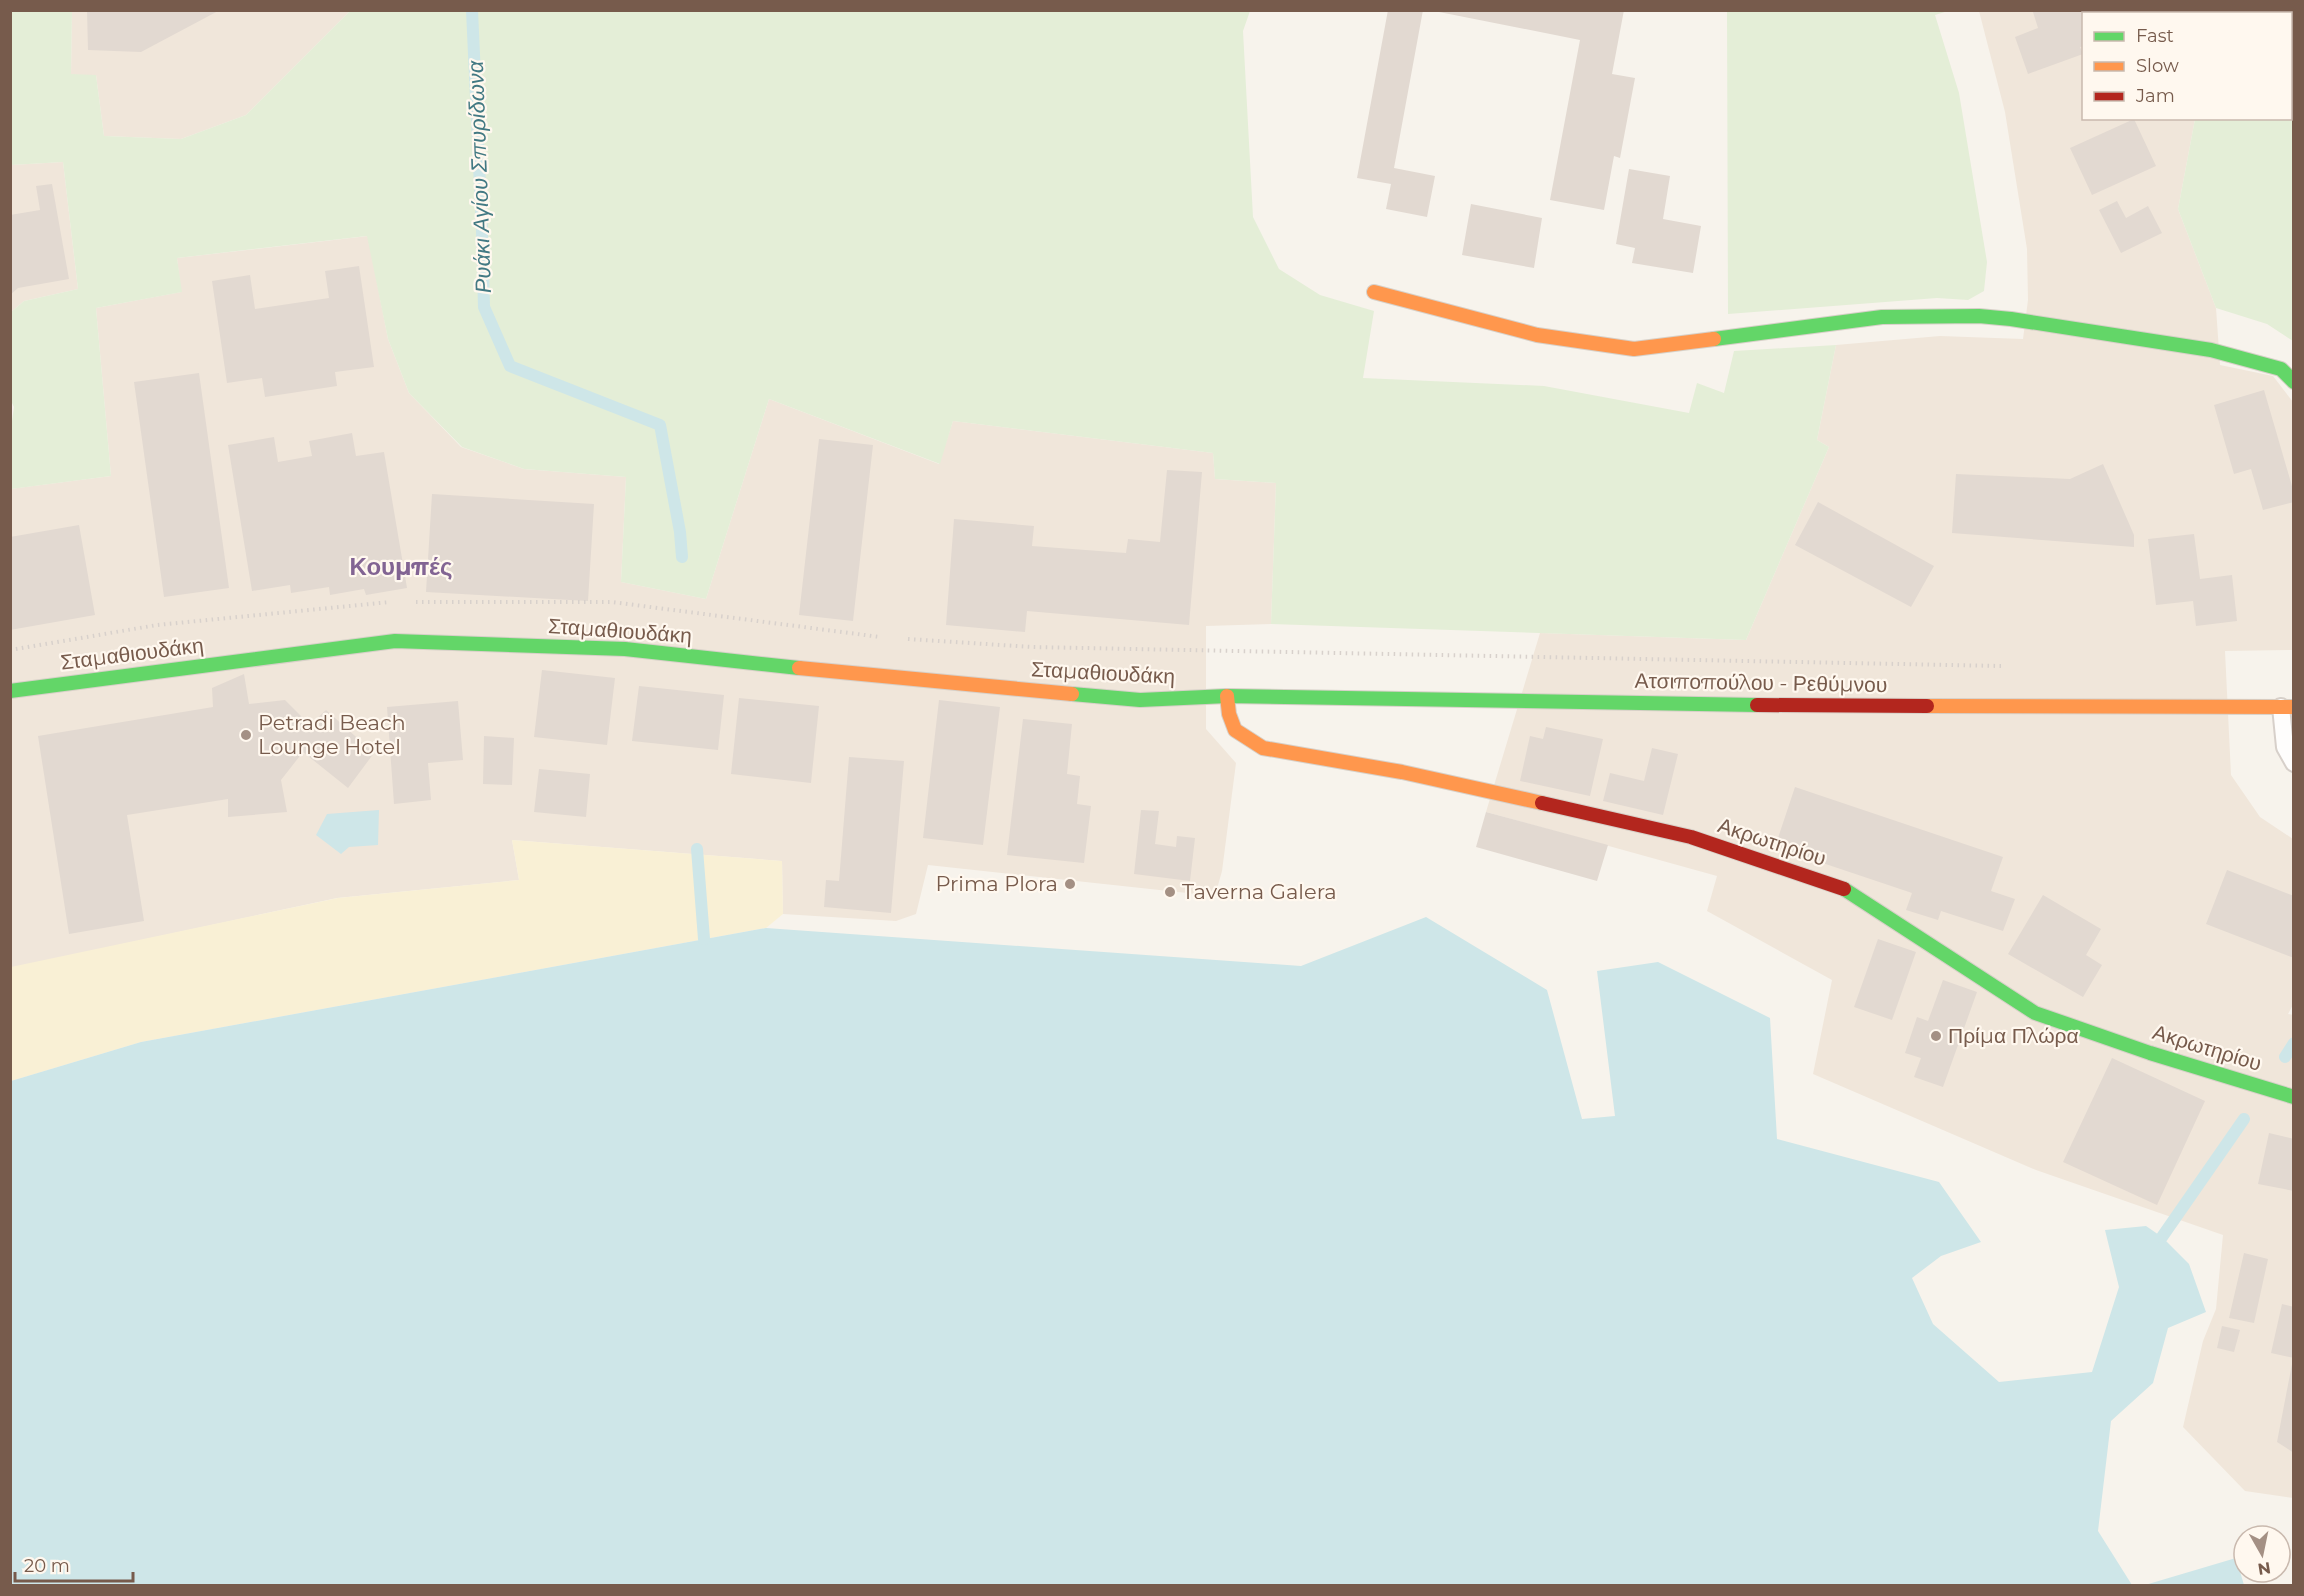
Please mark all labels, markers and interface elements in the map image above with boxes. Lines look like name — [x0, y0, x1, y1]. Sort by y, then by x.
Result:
legend — [2082, 12, 2292, 120]
text: Fast — [2136, 25, 2174, 47]
text: Slow — [2136, 55, 2179, 77]
water label: Ρυάκι Αγίου Σπυρίδωνα — [462, 59, 497, 294]
text: Jam — [2135, 85, 2175, 107]
district label: Κουμπές — [350, 552, 452, 581]
street label: Σταμαθιουδάκη — [547, 613, 693, 648]
street label: Σταμαθιουδάκη — [59, 632, 205, 675]
street label: Σταμαθιουδάκη — [1030, 656, 1176, 689]
street label: Ατσιποπούλου - Ρεθύμνου — [1634, 668, 1888, 697]
place label: Petradi Beach Lounge Hotel — [258, 710, 406, 759]
marker: Petradi Beach Lounge Hotel — [239, 728, 253, 742]
street label: Ακρωτηρίου — [1715, 812, 1829, 871]
place label: Prima Plora — [935, 871, 1058, 896]
marker: Prima Plora — [1063, 877, 1077, 891]
place label: Taverna Galera — [1182, 879, 1337, 904]
marker: Taverna Galera — [1163, 885, 1177, 899]
street label: Ακρωτηρίου — [2150, 1019, 2265, 1076]
place label: Πρίμα Πλώρα — [1948, 1023, 2079, 1048]
marker: Πρίμα Πλώρα — [1929, 1029, 1943, 1043]
north arrow — [2232, 1524, 2292, 1584]
scale bar — [15, 1545, 134, 1583]
text: 20 m — [24, 1555, 70, 1577]
text: N — [2256, 1558, 2272, 1579]

